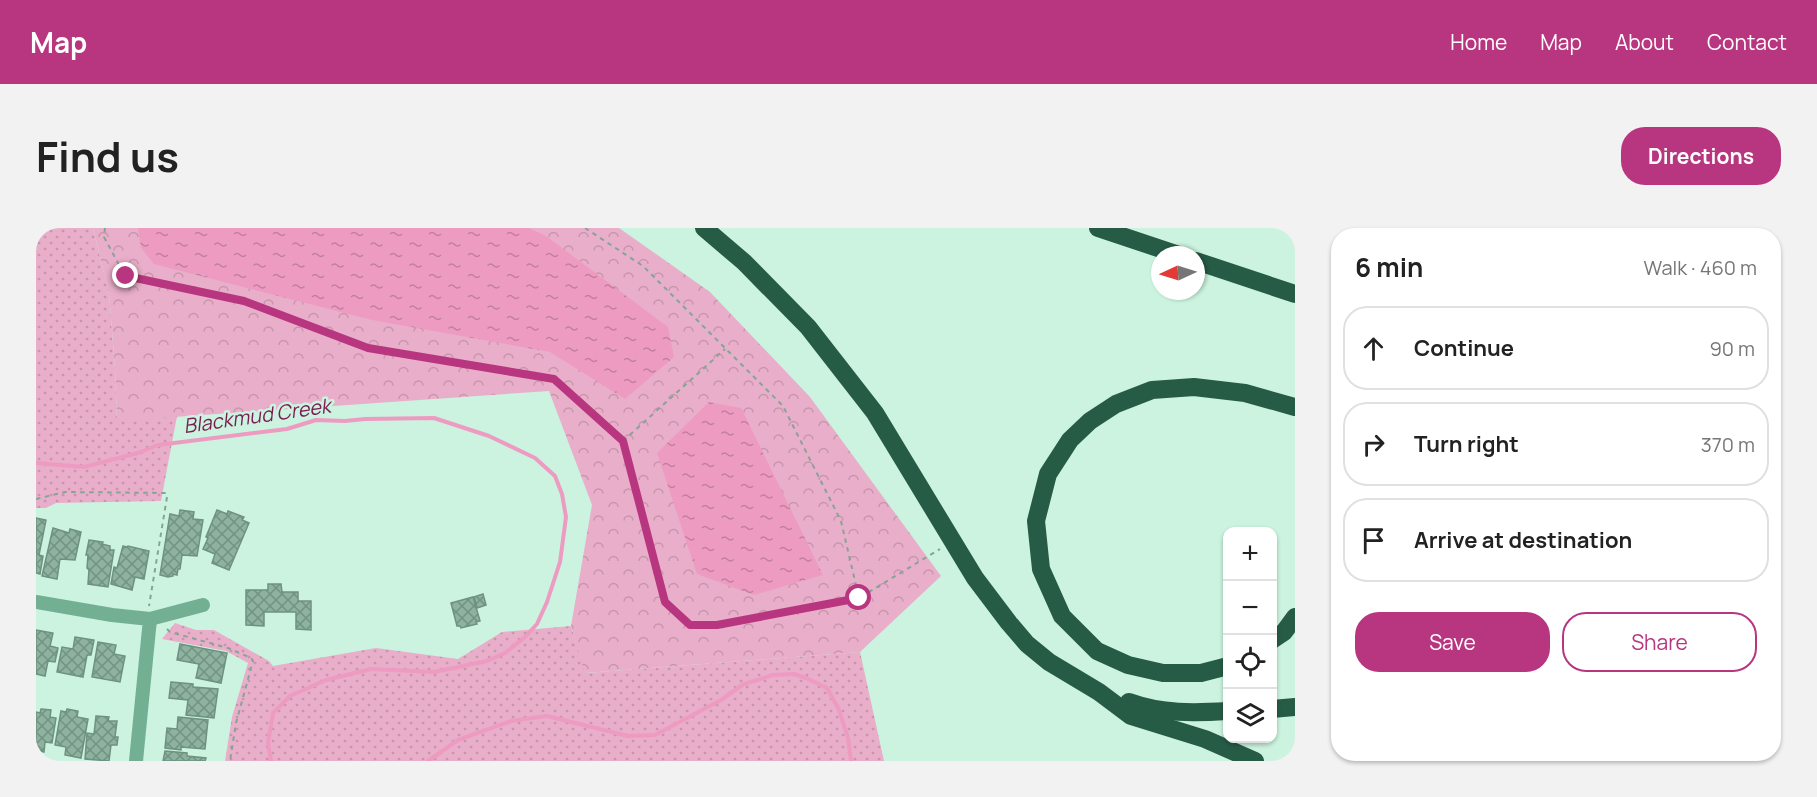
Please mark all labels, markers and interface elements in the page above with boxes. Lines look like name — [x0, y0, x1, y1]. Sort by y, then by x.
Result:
text: Map — [30, 23, 87, 61]
text: Home — [1450, 28, 1507, 56]
text: Map — [1540, 28, 1582, 56]
text: About — [1615, 28, 1674, 56]
text: Contact — [1707, 28, 1787, 56]
text: Find us — [36, 127, 179, 185]
button: Directions — [1621, 127, 1781, 185]
north arrow — [1151, 246, 1205, 300]
text: 6 min — [1355, 249, 1423, 285]
text: Walk · 460 m — [1644, 254, 1757, 281]
route end — [112, 262, 138, 288]
icon: ahead — [1357, 332, 1390, 365]
text: Continue — [1414, 333, 1514, 363]
text: 90 m — [1709, 335, 1755, 362]
water label: Blackmud Creek — [182, 391, 335, 439]
icon: right — [1357, 428, 1390, 461]
text: Turn right — [1414, 429, 1519, 459]
text: 370 m — [1701, 431, 1755, 458]
icon: arrive — [1357, 524, 1390, 557]
text: Arrive at destination — [1414, 525, 1632, 555]
map controls — [1223, 527, 1277, 743]
button: + — [1223, 527, 1277, 581]
button: − — [1223, 581, 1277, 635]
route start — [845, 584, 871, 610]
button: Save — [1355, 612, 1550, 672]
button: Share — [1562, 612, 1757, 672]
button: locate — [1223, 635, 1277, 689]
button: layers — [1223, 689, 1277, 743]

